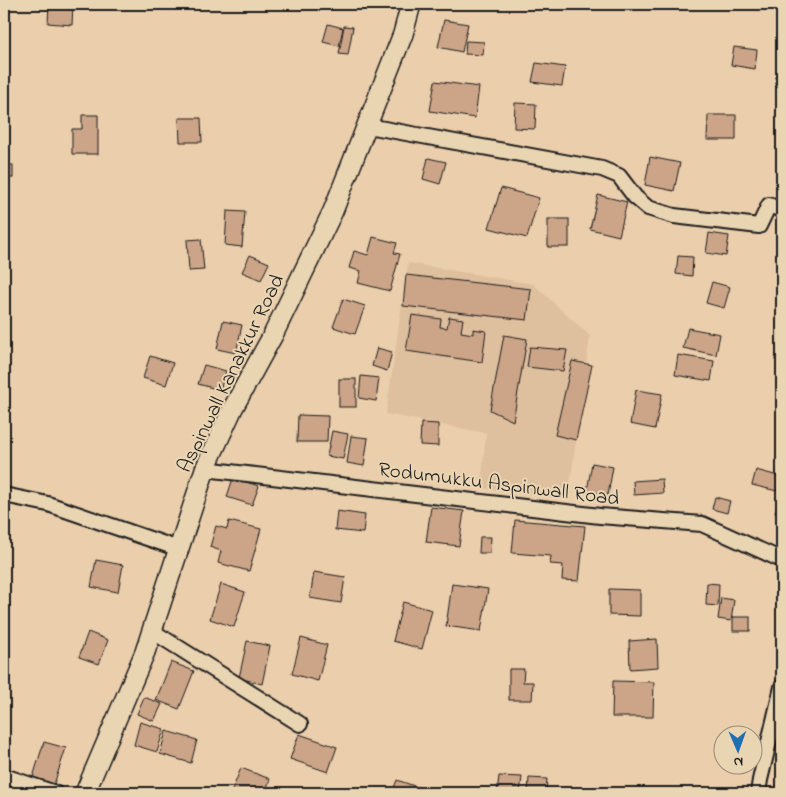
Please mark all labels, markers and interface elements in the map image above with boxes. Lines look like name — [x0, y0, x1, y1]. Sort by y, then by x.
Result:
street label: Aspinwall Kanakkur Road — [171, 269, 293, 478]
street label: Rodumukku Aspinwall Road — [377, 455, 621, 515]
north arrow — [714, 724, 764, 774]
text: N — [733, 751, 743, 772]

